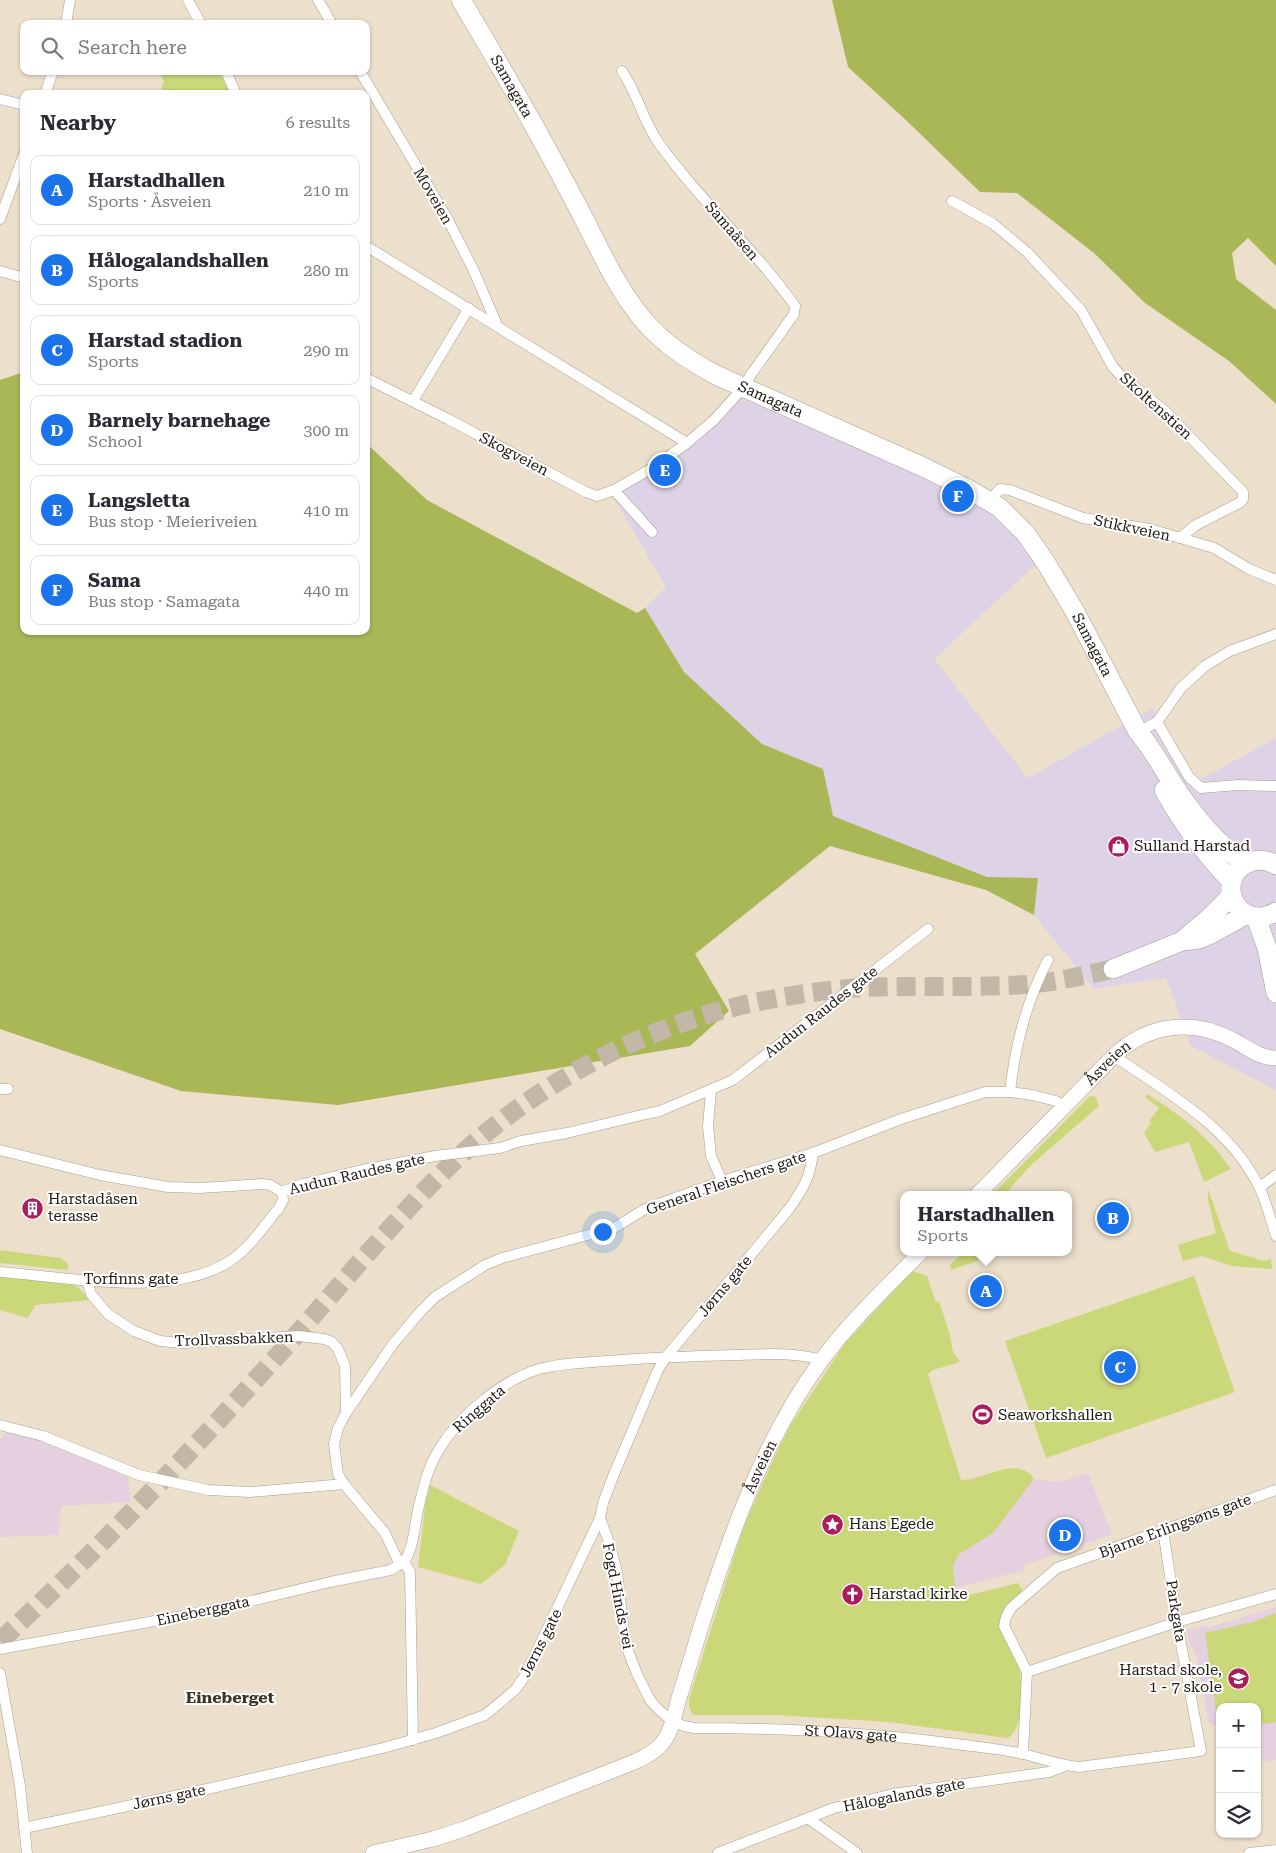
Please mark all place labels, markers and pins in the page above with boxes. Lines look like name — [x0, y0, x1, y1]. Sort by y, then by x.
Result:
pin: E — [649, 451, 681, 489]
pin: F — [942, 477, 974, 515]
shop icon: Sulland Harstad — [1106, 834, 1130, 858]
place label: Sulland Harstad — [1134, 837, 1250, 855]
place label: Harstadåsen terasse — [48, 1190, 138, 1225]
building icon: Harstadåsen terasse — [20, 1196, 44, 1220]
pin: B — [1097, 1199, 1129, 1237]
pin: A — [970, 1272, 1002, 1310]
pin: C — [1104, 1348, 1136, 1386]
sports icon: Seaworkshallen — [970, 1403, 994, 1427]
place label: Seaworkshallen — [998, 1406, 1113, 1424]
place icon: Hans Egede — [821, 1512, 845, 1536]
place label: Hans Egede — [849, 1515, 934, 1533]
pin: D — [1049, 1516, 1081, 1554]
church icon: Harstad kirke — [841, 1582, 865, 1606]
place label: Harstad kirke — [869, 1585, 967, 1603]
place label: Harstad skole, 1 - 7 skole — [1119, 1661, 1222, 1696]
school or university icon: Harstad skole, 1 - 7 skole — [1226, 1667, 1250, 1691]

